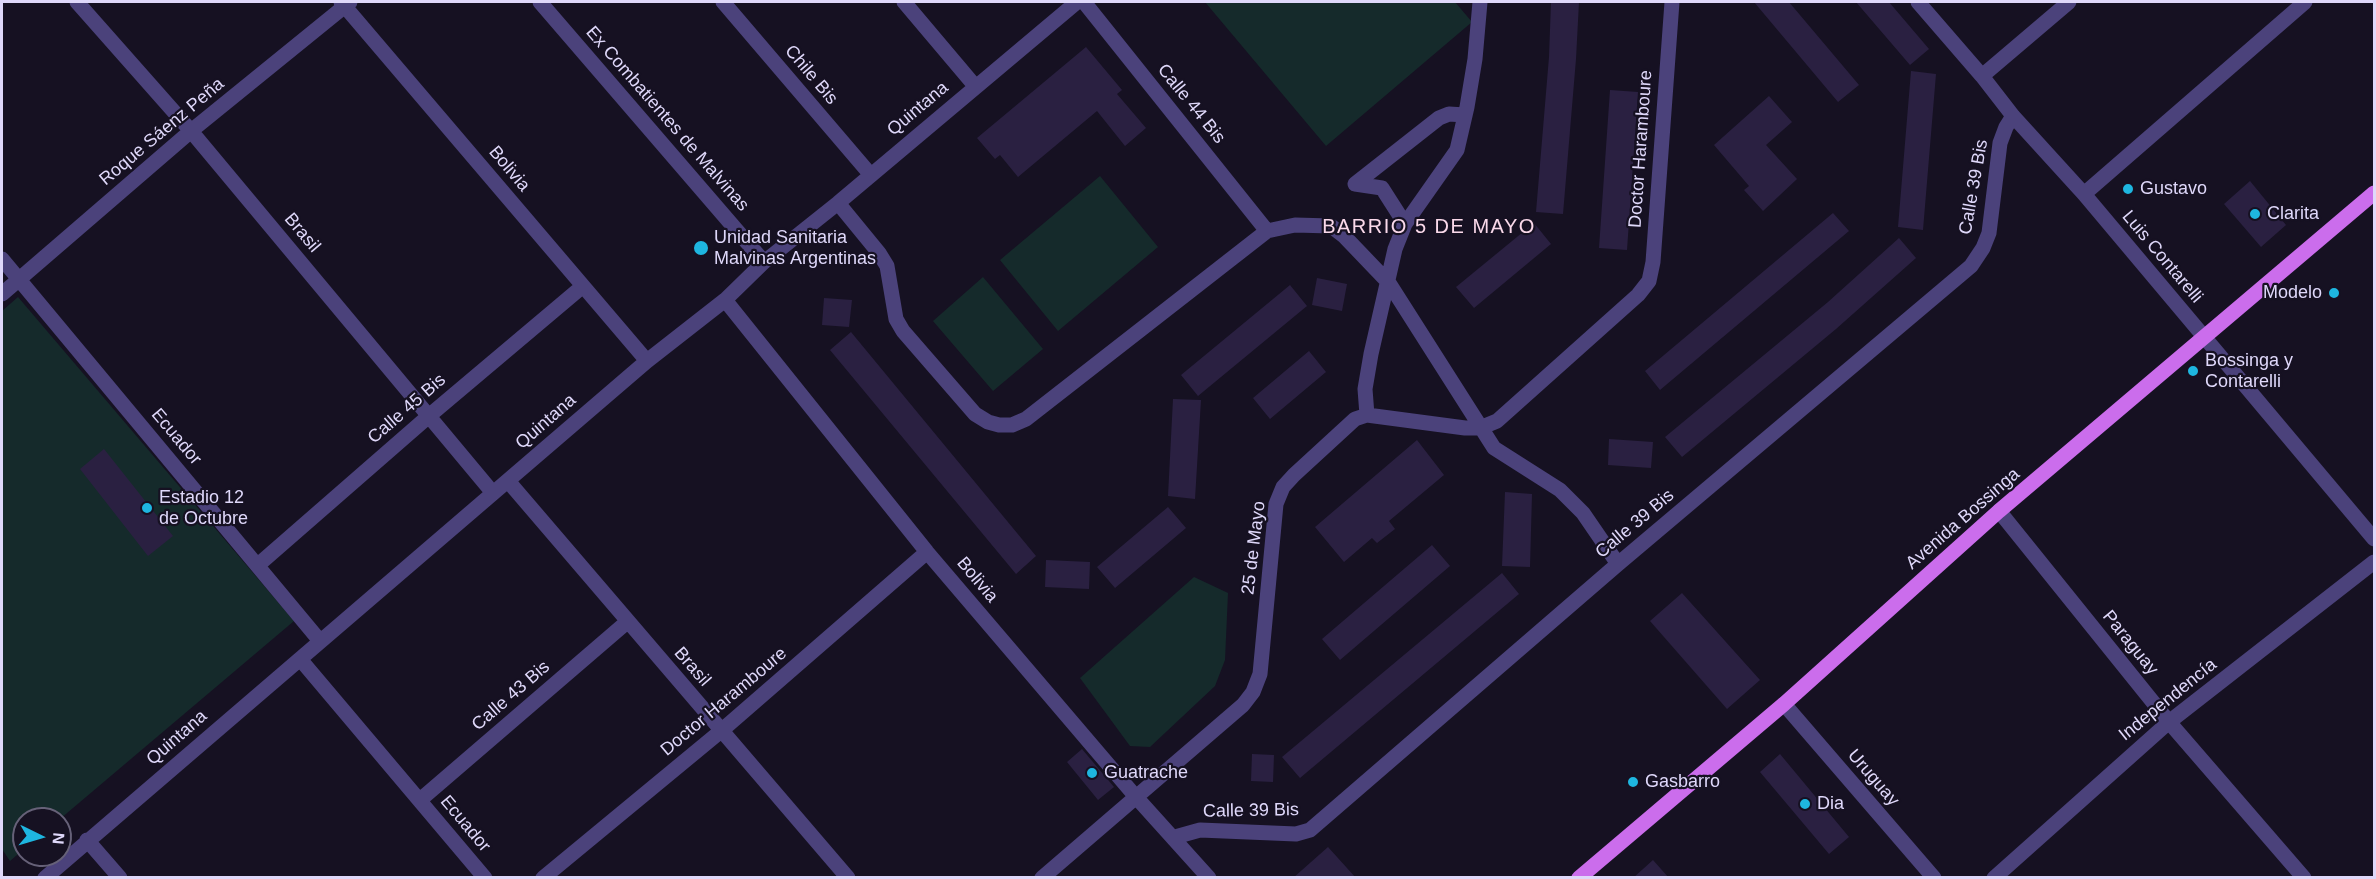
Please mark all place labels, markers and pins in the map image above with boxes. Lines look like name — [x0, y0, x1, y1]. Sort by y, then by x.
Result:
place label: Gustavo — [2140, 178, 2207, 200]
marker: Gustavo — [2121, 182, 2135, 196]
place label: Clarita — [2267, 203, 2319, 225]
marker: Clarita — [2248, 207, 2262, 221]
place label: Unidad Sanitaria Malvinas Argentinas — [714, 227, 876, 270]
marker: Unidad Sanitaria Malvinas Argentinas — [692, 239, 710, 257]
place label: Modelo — [2263, 282, 2322, 304]
marker: Modelo — [2327, 286, 2341, 300]
place label: Bossinga y Contarelli — [2205, 350, 2293, 392]
marker: Bossinga y Contarelli — [2186, 364, 2200, 378]
place label: Estadio 12 de Octubre — [159, 487, 248, 530]
marker: Estadio 12 de Octubre — [140, 501, 154, 515]
place label: Guatrache — [1104, 762, 1188, 784]
marker: Guatrache — [1085, 766, 1099, 780]
place label: Gasbarro — [1645, 771, 1720, 793]
marker: Gasbarro — [1626, 775, 1640, 789]
place label: Dia — [1817, 793, 1844, 815]
marker: Dia — [1798, 797, 1812, 811]

